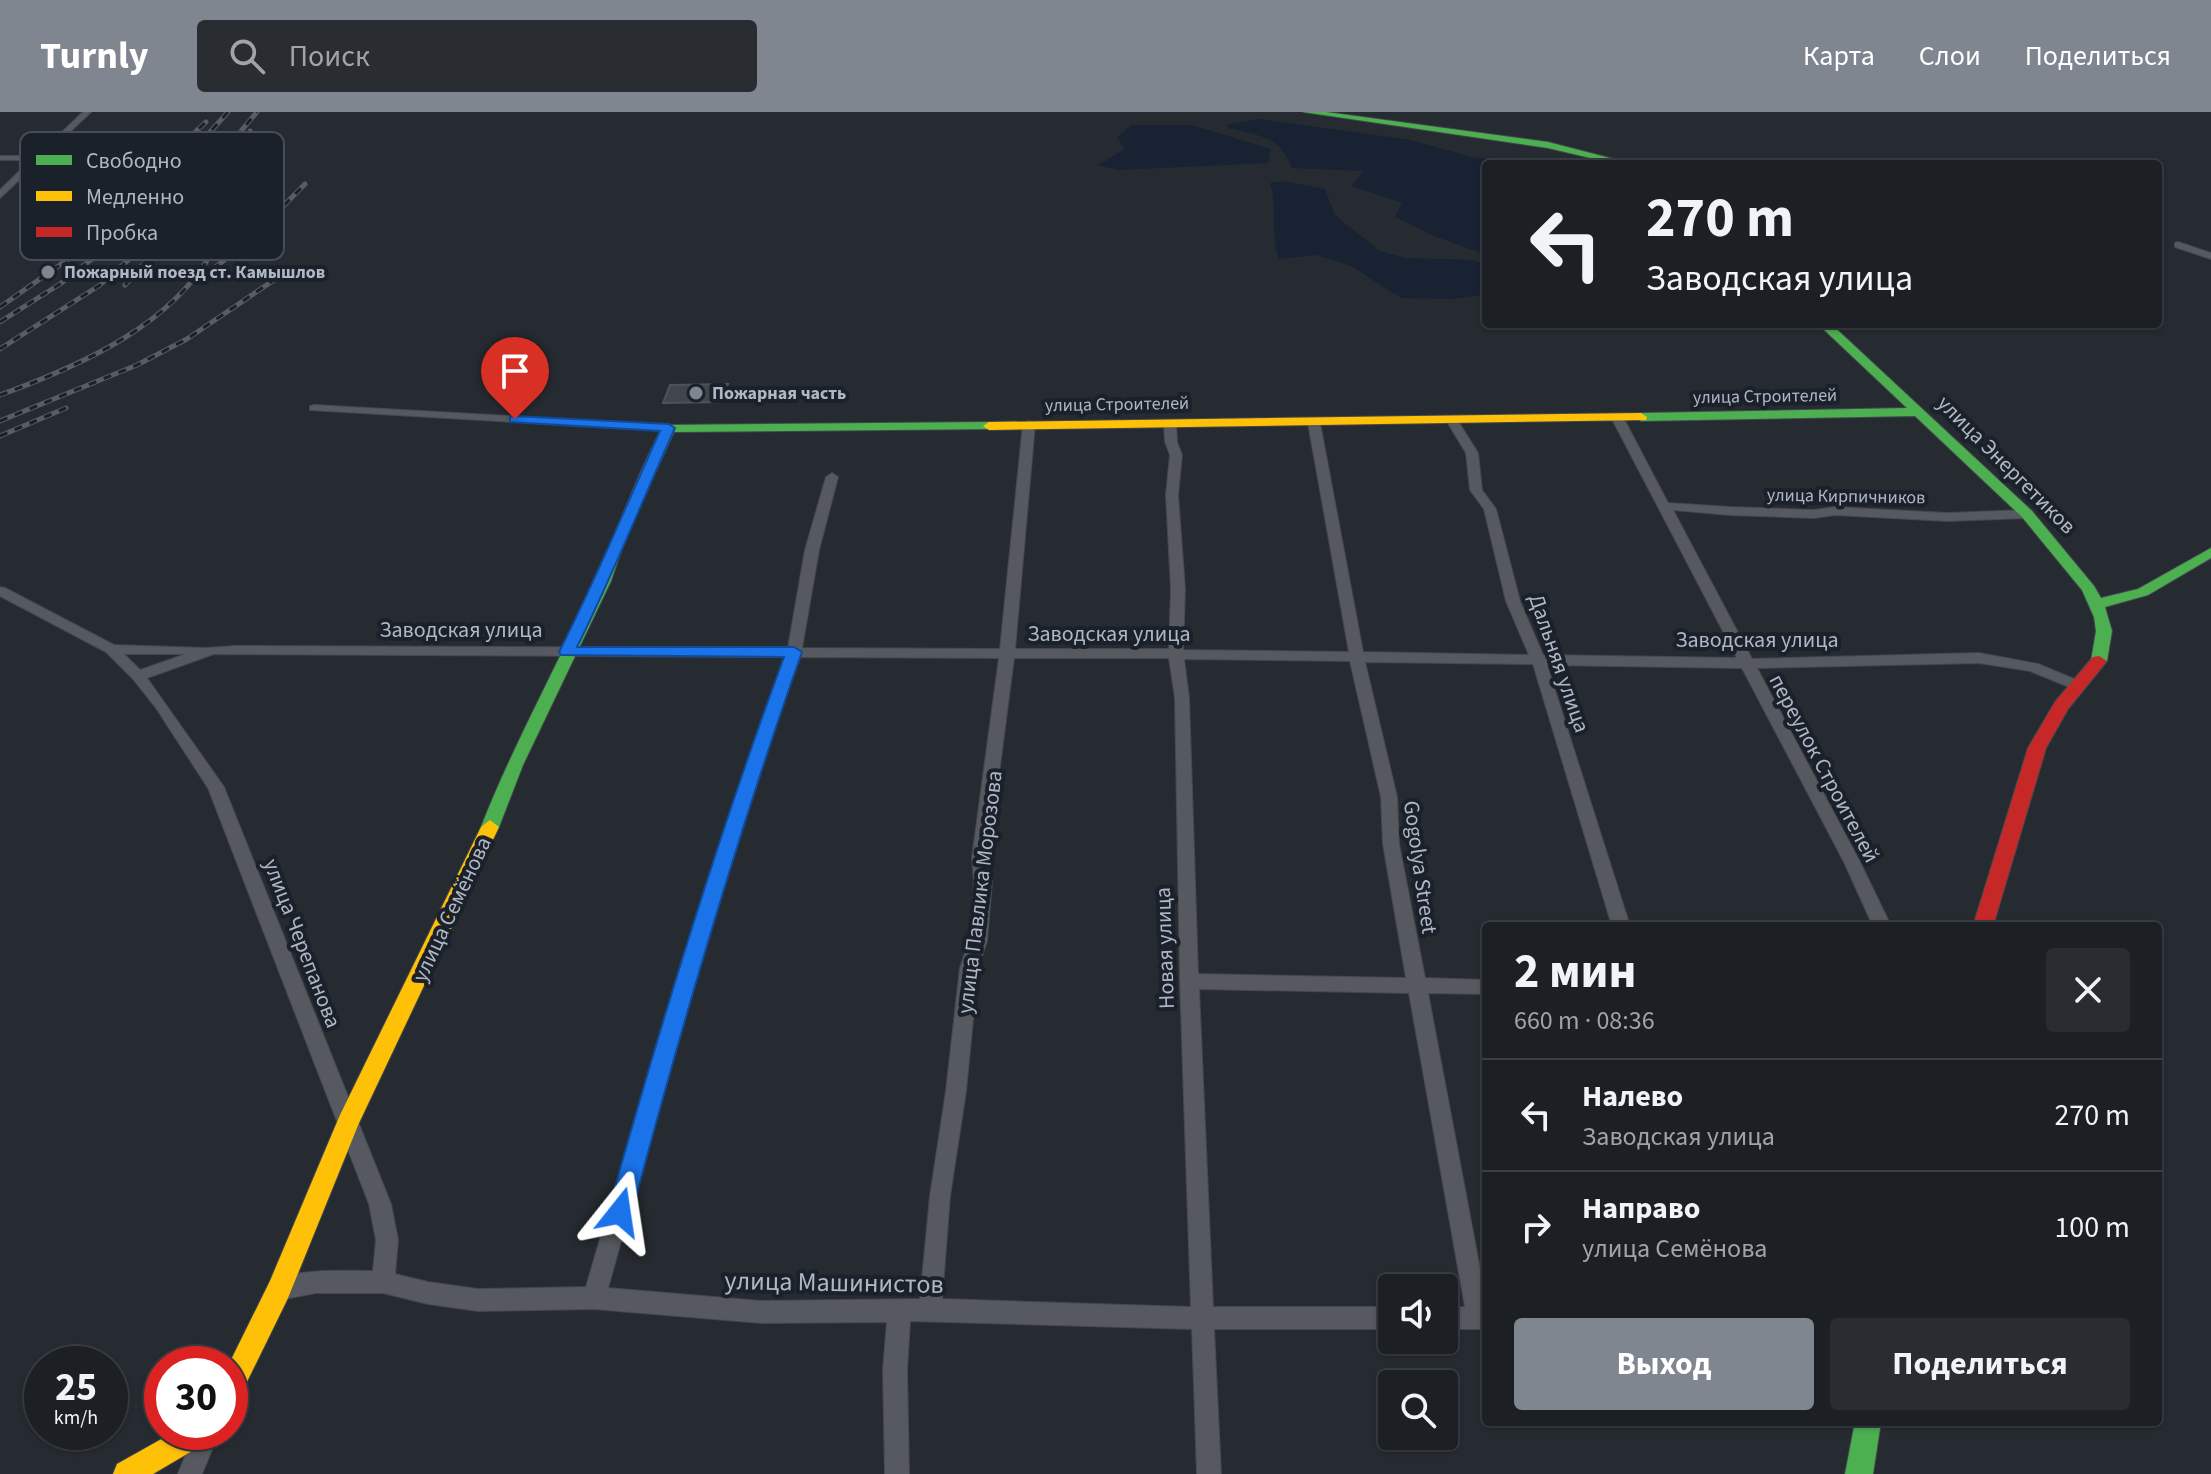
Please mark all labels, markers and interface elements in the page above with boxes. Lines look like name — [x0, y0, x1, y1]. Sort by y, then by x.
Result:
search box — [197, 20, 757, 92]
text: Turnly — [40, 29, 149, 83]
icon: search — [225, 34, 269, 78]
text: Поиск — [289, 35, 370, 78]
text: Карта — [1803, 36, 1875, 76]
text: Слои — [1919, 36, 1981, 76]
text: Поделиться — [2025, 36, 2171, 76]
legend — [20, 132, 284, 260]
text: Свободно — [86, 145, 182, 177]
text: 270 m — [1646, 179, 1794, 258]
text: Медленно — [86, 181, 184, 213]
icon: left — [1514, 192, 1618, 296]
text: Пробка — [86, 217, 158, 249]
text: Заводская улица — [1646, 253, 1913, 304]
place label: Пожарный поезд ст. Камышлов — [64, 260, 325, 285]
marker: Пожарный поезд ст. Камышлов — [39, 263, 57, 281]
pin — [481, 337, 549, 419]
icon: arrive — [493, 349, 537, 393]
place label: Пожарная часть — [712, 381, 846, 406]
street label: улица Строителей — [1693, 383, 1837, 410]
marker: Пожарная часть — [687, 384, 705, 402]
street label: улица Энергетиков — [1930, 388, 2083, 541]
street label: улица Строителей — [1045, 391, 1189, 418]
street label: улица Кирпичников — [1767, 483, 1925, 510]
street label: Дальняя улица — [1520, 590, 1598, 737]
street label: Заводская улица — [379, 614, 543, 646]
street label: Заводская улица — [1027, 618, 1191, 650]
street label: Заводская улица — [1675, 624, 1839, 656]
street label: переулок Строителей — [1761, 668, 1887, 869]
street label: улица Павлика Морозова — [949, 769, 1011, 1016]
street label: Gogolya Street — [1395, 798, 1445, 936]
street label: улица Семёнова — [404, 832, 500, 987]
street label: улица Черепанова — [255, 854, 349, 1033]
street label: Новая улица — [1147, 886, 1183, 1009]
text: 2 мин — [1514, 938, 1637, 1006]
button: close — [2046, 948, 2130, 1032]
text: 660 m · 08:36 — [1514, 1002, 1655, 1039]
text: Налево — [1582, 1075, 1683, 1118]
icon: left — [1514, 1093, 1558, 1137]
text: 270 m — [2054, 1094, 2130, 1137]
text: Заводская улица — [1582, 1118, 1775, 1155]
position arrow — [578, 1170, 662, 1254]
text: Направо — [1582, 1187, 1700, 1230]
icon: right — [1514, 1205, 1558, 1249]
text: 100 m — [2054, 1206, 2130, 1249]
text: улица Семёнова — [1582, 1230, 1767, 1267]
street label: улица Машинистов — [724, 1262, 944, 1303]
map controls — [1378, 1274, 1458, 1450]
button: sound — [1378, 1274, 1458, 1354]
button: Выход — [1514, 1318, 1814, 1410]
button: Поделиться — [1830, 1318, 2130, 1410]
speed limit sign: 30 — [144, 1346, 248, 1450]
text: 25 — [55, 1359, 97, 1416]
button: search — [1378, 1370, 1458, 1450]
text: km/h — [54, 1404, 98, 1432]

